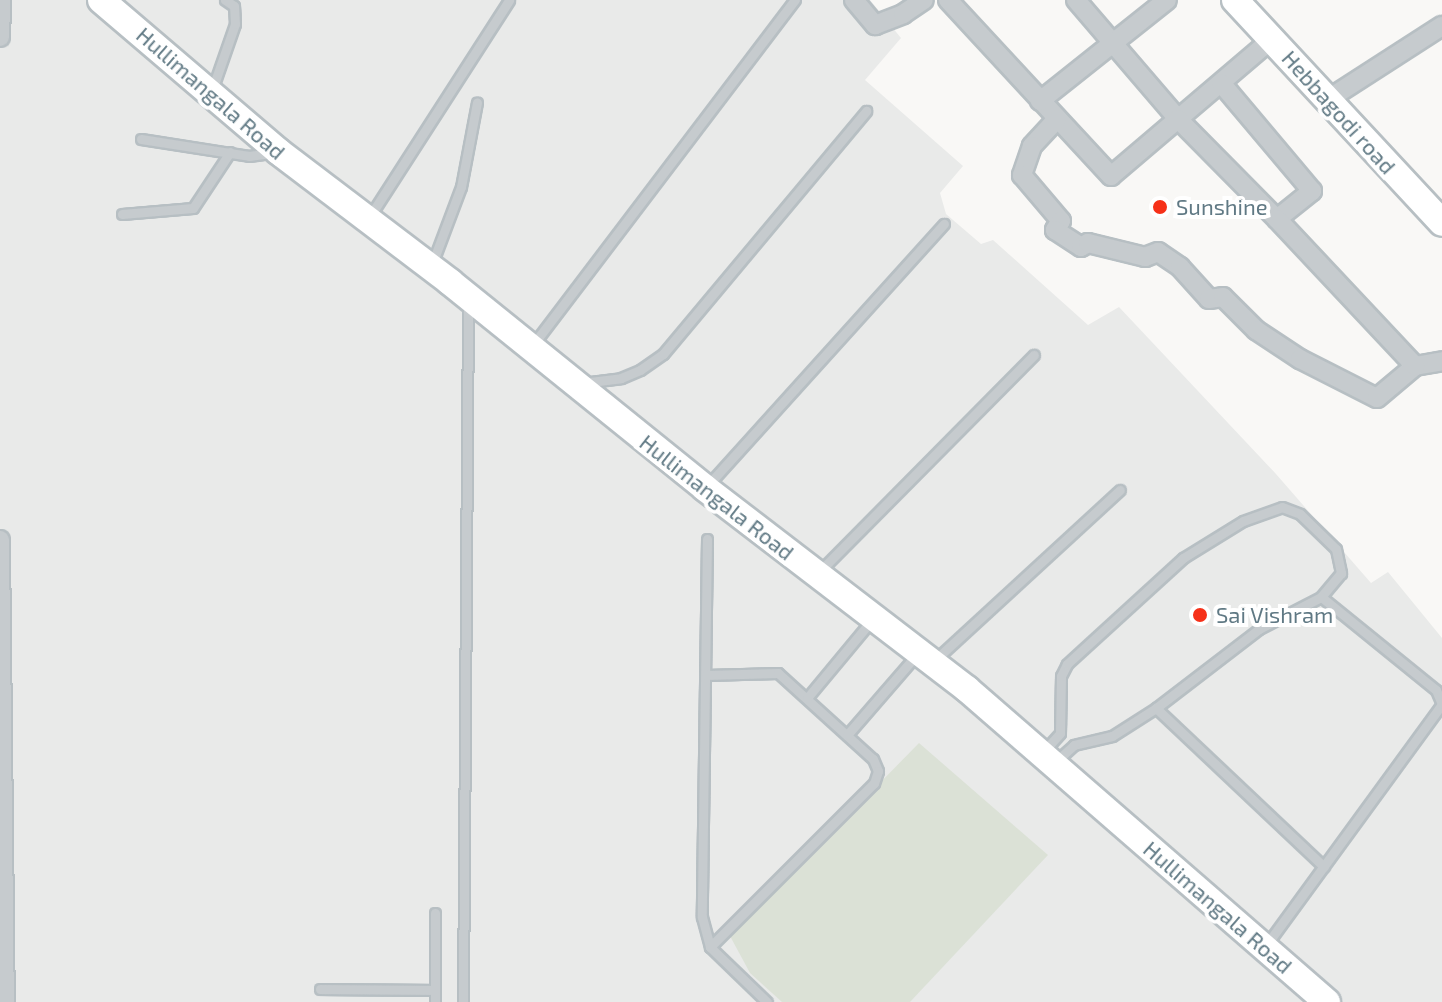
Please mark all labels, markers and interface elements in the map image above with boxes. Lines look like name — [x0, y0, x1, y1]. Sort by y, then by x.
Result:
street label: Hullimangala Road — [131, 21, 291, 165]
street label: Hebbagodi road — [1277, 45, 1401, 179]
place label: Sunshine — [1176, 194, 1268, 220]
marker: Sunshine — [1151, 198, 1169, 216]
street label: Hullimangala Road — [635, 429, 799, 565]
place label: Sai Vishram — [1216, 602, 1334, 628]
marker: Sai Vishram — [1191, 606, 1209, 624]
street label: Hullimangala Road — [1138, 835, 1298, 979]

